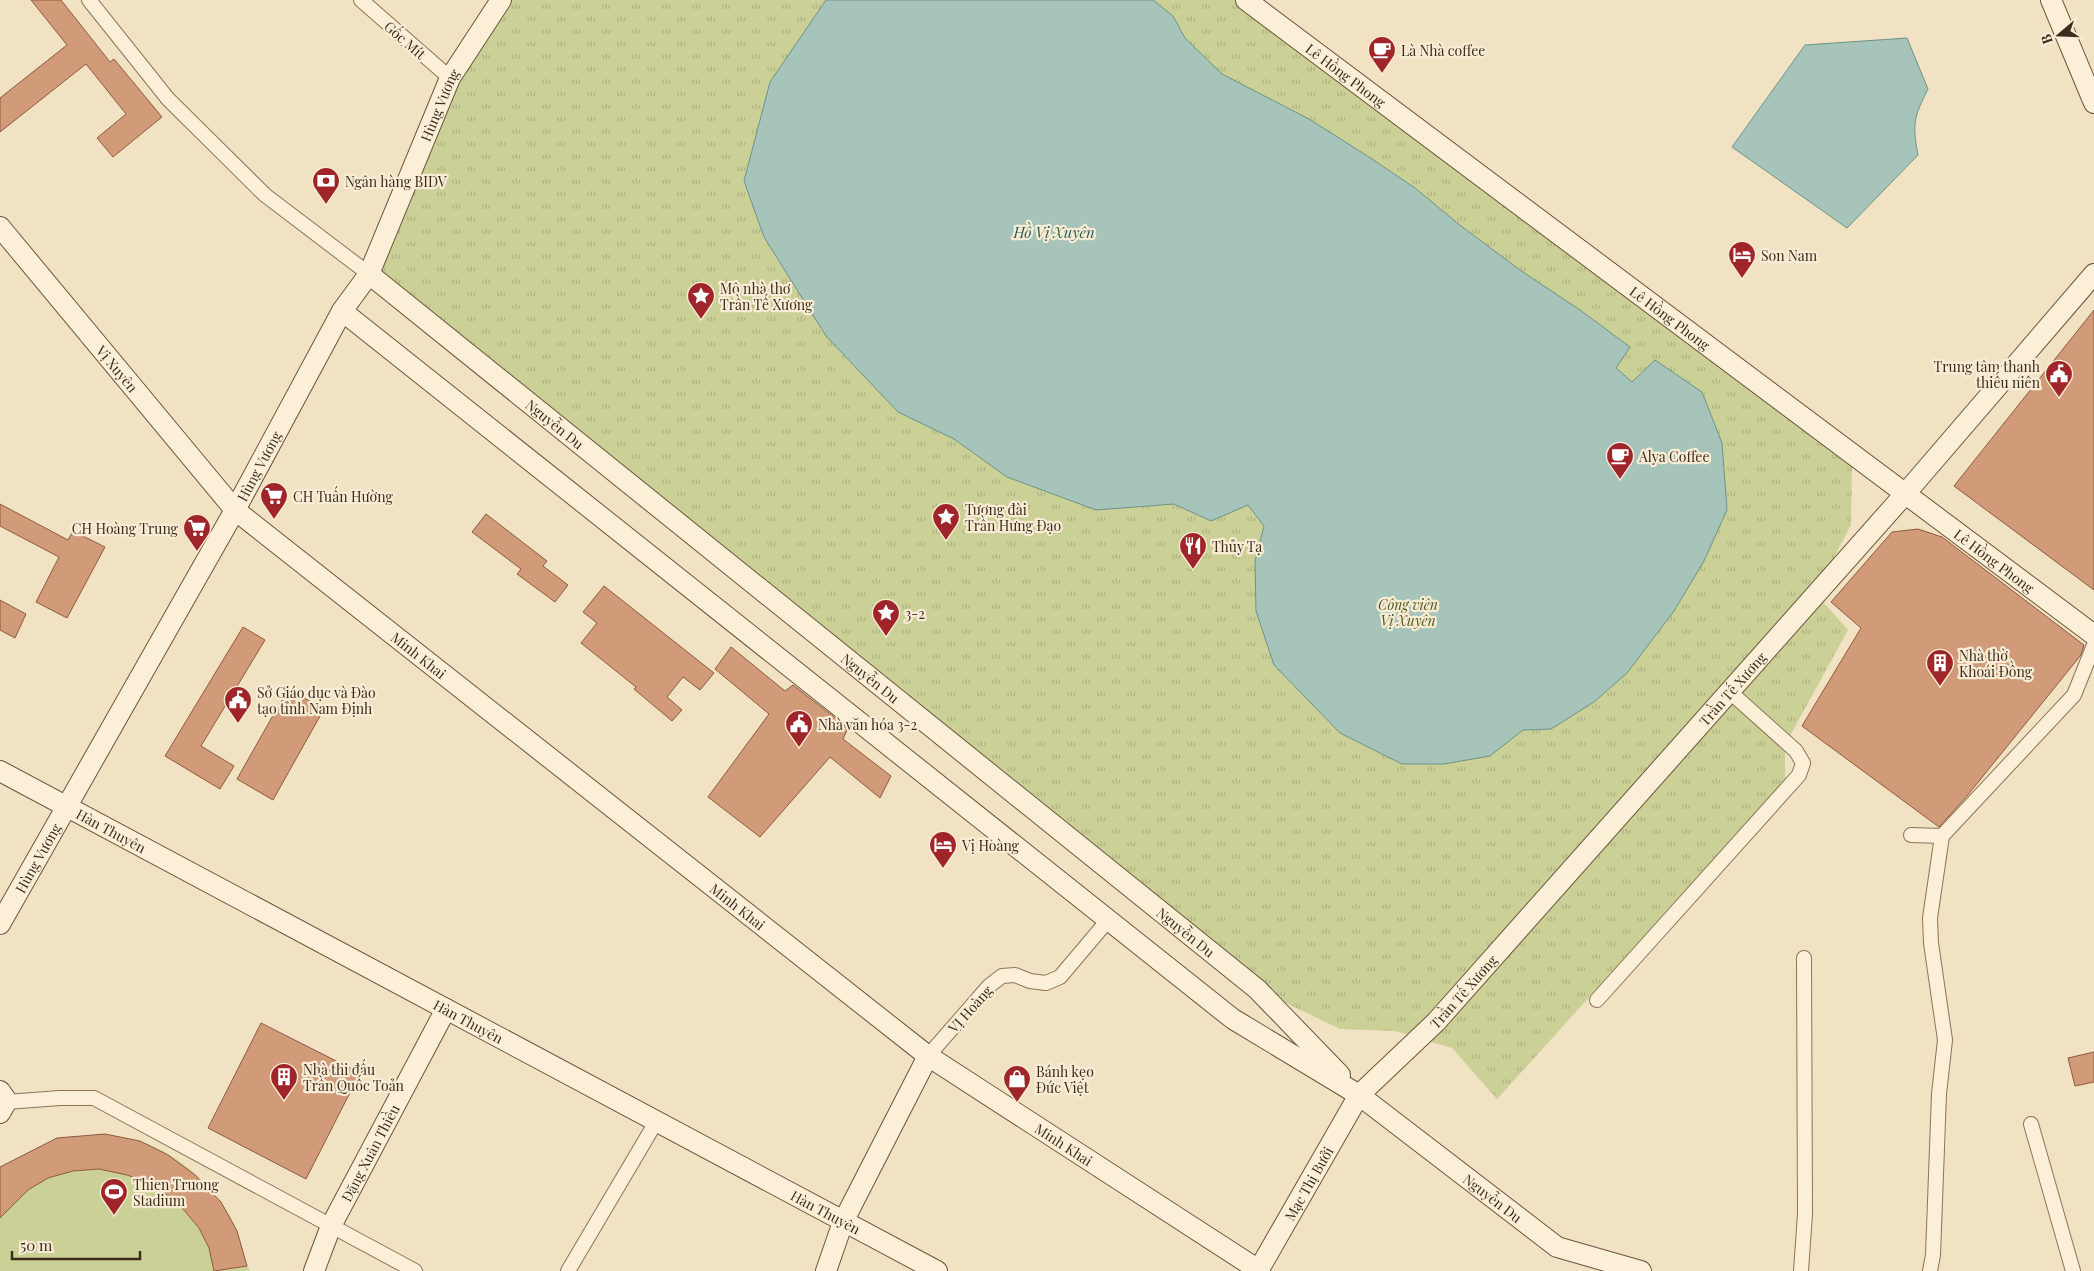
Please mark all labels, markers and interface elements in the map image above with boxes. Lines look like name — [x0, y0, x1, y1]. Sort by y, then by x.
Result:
north arrow — [2034, 10, 2084, 60]
street label: Gốc Mít — [380, 15, 432, 64]
text: B — [2036, 32, 2057, 47]
cafe icon: Là Nhà coffee — [1367, 35, 1397, 74]
street label: Lê Hồng Phong — [1302, 39, 1390, 112]
place label: Là Nhà coffee — [1401, 41, 1485, 60]
street label: Hùng Vương — [415, 64, 464, 144]
bank icon: Ngân hàng BIDV — [311, 166, 341, 205]
place label: Ngân hàng BIDV — [345, 172, 447, 191]
water label: Hồ Vị Xuyên — [1012, 221, 1095, 242]
hotel icon: Son Nam — [1727, 240, 1757, 279]
place label: Son Nam — [1761, 246, 1818, 265]
place label: Mộ nhà thơ Trần Tế Xương — [720, 279, 813, 314]
place icon: Mộ nhà thơ Trần Tế Xương — [686, 281, 716, 320]
street label: Lê Hồng Phong — [1626, 281, 1715, 354]
street label: Vị Xuyên — [92, 340, 143, 396]
place label: Trung tâm thanh thiếu niên — [1934, 357, 2041, 392]
public building icon: Trung tâm thanh thiếu niên — [2044, 359, 2074, 398]
street label: Nguyễn Du — [522, 395, 588, 453]
street label: Hùng Vương — [232, 427, 286, 505]
cafe icon: Alya Coffee — [1605, 441, 1635, 480]
place label: Alya Coffee — [1638, 447, 1709, 466]
supermarket icon: CH Tuấn Hường — [259, 481, 289, 520]
place label: CH Tuấn Hường — [293, 486, 394, 506]
place label: Tượng đài Trần Hưng Đạo — [965, 500, 1061, 535]
place icon: Tượng đài Trần Hưng Đạo — [931, 502, 961, 541]
supermarket icon: CH Hoàng Trung — [182, 513, 212, 552]
place label: CH Hoàng Trung — [72, 519, 179, 538]
street label: Lê Hồng Phong — [1950, 524, 2039, 597]
restaurant icon: Thủy Tạ — [1178, 531, 1208, 570]
place label: Thủy Tạ — [1212, 537, 1262, 556]
park label: Công viên Vị Xuyên — [1378, 595, 1438, 630]
place icon: 3-2 — [871, 598, 901, 637]
place label: 3-2 — [905, 604, 925, 623]
street label: Minh Khai — [388, 627, 450, 682]
place label: Nhà thờ Khoái Đồng — [1959, 646, 2033, 681]
street label: Trần Tế Xương — [1694, 647, 1770, 729]
building icon: Nhà thờ Khoái Đồng — [1925, 648, 1955, 687]
street label: Nguyễn Du — [838, 649, 904, 707]
place label: Sở Giáo dục và Đào tạo tỉnh Nam Định — [257, 683, 376, 718]
public building icon: Sở Giáo dục và Đào tạo tỉnh Nam Định — [223, 685, 253, 724]
public building icon: Nhà văn hóa 3-2 — [784, 709, 814, 748]
place label: Nhà văn hóa 3-2 — [818, 715, 918, 734]
street label: Hàn Thuyên — [73, 804, 150, 857]
street label: Hùng Vương — [10, 819, 65, 896]
hotel icon: Vị Hoàng — [928, 830, 958, 869]
place label: Vị Hoàng — [961, 836, 1020, 855]
street label: Minh Khai — [706, 879, 769, 934]
street label: Nguyễn Du — [1153, 903, 1219, 961]
street label: Trần Tế Xương — [1426, 950, 1501, 1033]
street label: VỊ Hoàng — [943, 981, 997, 1038]
street label: Hàn Thuyên — [430, 995, 507, 1048]
place label: Nhà thi đấu Trần Quốc Toản — [303, 1059, 405, 1095]
building icon: Nhà thi đấu Trần Quốc Toản — [269, 1062, 299, 1101]
place label: Bánh kẹo Đức Việt — [1036, 1062, 1094, 1097]
shop icon: Bánh kẹo Đức Việt — [1002, 1064, 1032, 1103]
street label: Đặng Xuân Thiều — [336, 1101, 403, 1205]
street label: Minh Khai — [1031, 1118, 1096, 1170]
street label: Mạc Thị Bưởi — [1280, 1143, 1337, 1224]
street label: Nguyễn Du — [1460, 1169, 1526, 1226]
place label: Thien Truong Stadium — [133, 1175, 219, 1210]
sports icon: Thien Truong Stadium — [99, 1177, 129, 1216]
street label: Hàn Thuyên — [788, 1185, 865, 1238]
scale bar — [12, 1228, 140, 1260]
text: 50 m — [20, 1235, 53, 1255]

